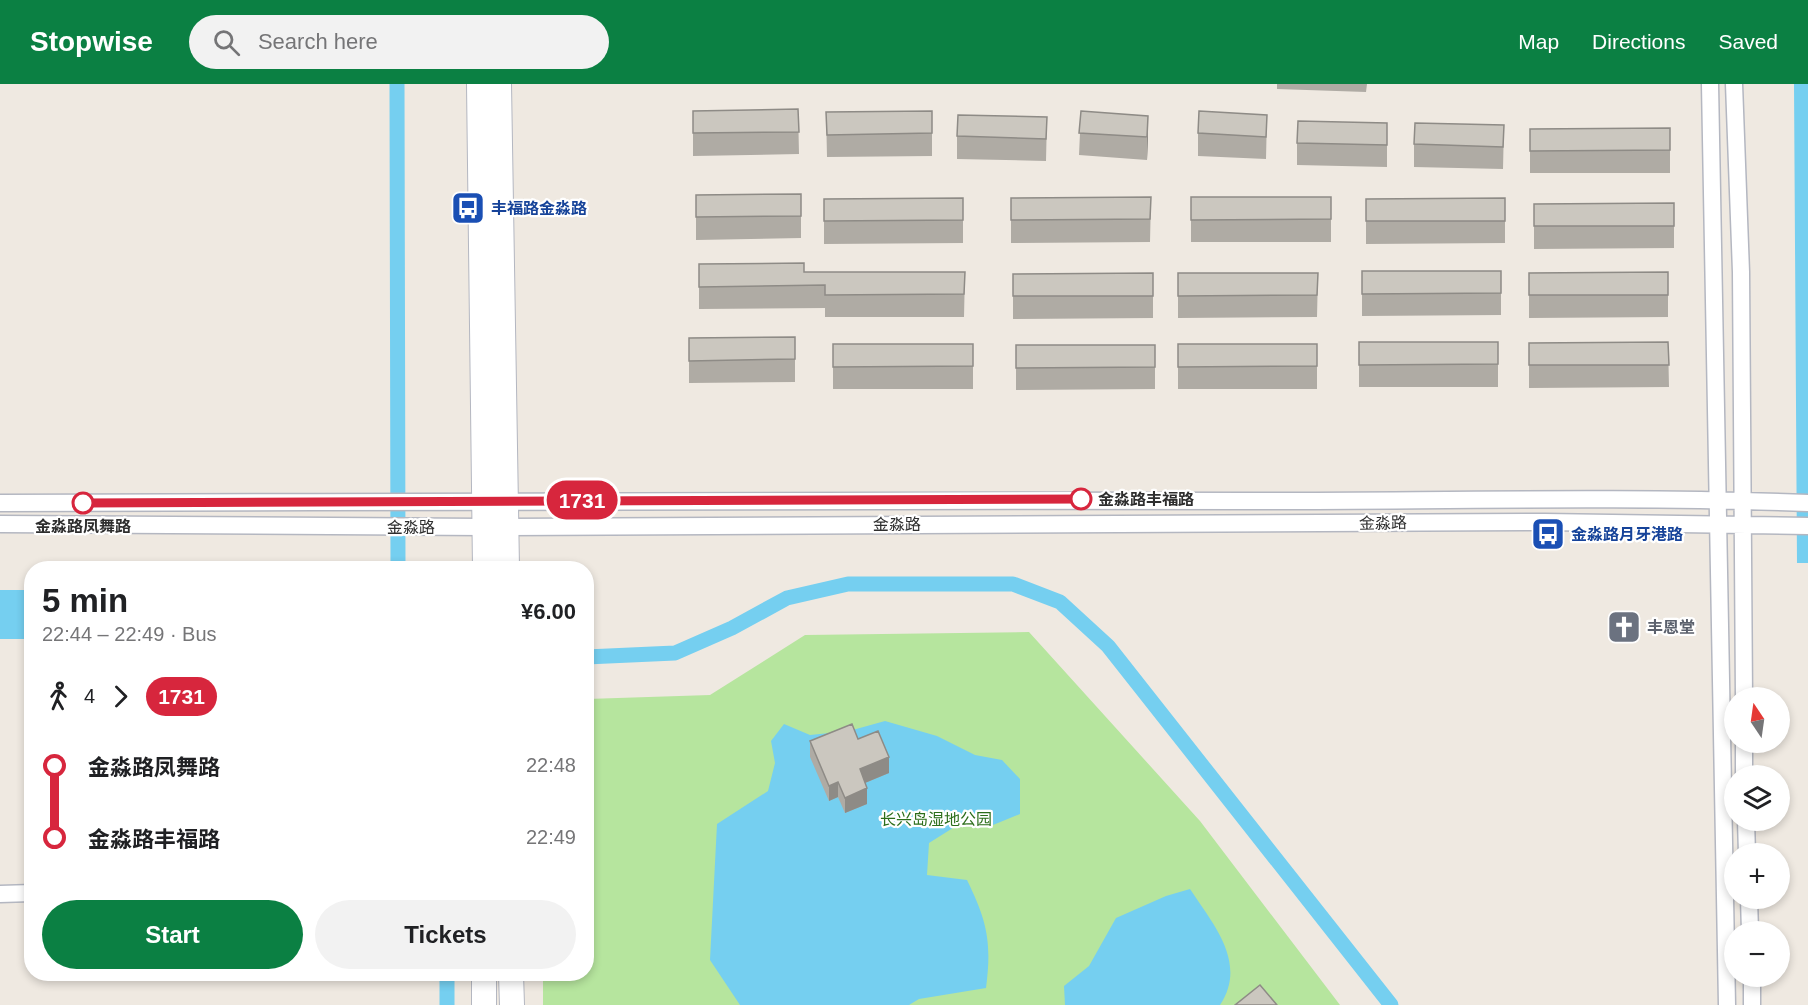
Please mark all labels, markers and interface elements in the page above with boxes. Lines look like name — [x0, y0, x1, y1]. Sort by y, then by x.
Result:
search box — [189, 15, 609, 69]
text: Stopwise — [30, 26, 153, 57]
icon: search — [210, 26, 243, 59]
text: Search here — [258, 29, 378, 54]
text: Map — [1518, 30, 1559, 53]
text: Directions — [1592, 30, 1685, 53]
text: Saved — [1718, 30, 1778, 53]
bus stop icon: 丰福路金淼路 — [450, 190, 486, 226]
place label: 丰福路金淼路 — [491, 200, 587, 217]
line badge: 1731 — [540, 480, 624, 520]
marker: 金淼路丰福路 — [1070, 488, 1092, 510]
text: 1731 — [559, 489, 605, 512]
place label: 金淼路丰福路 — [1098, 491, 1194, 508]
marker: 金淼路凤舞路 — [72, 492, 94, 514]
street label: 金淼路 — [1359, 514, 1407, 532]
street label: 金淼路 — [873, 516, 921, 533]
bus stop icon: 金淼路月牙港路 — [1530, 516, 1566, 552]
place label: 金淼路凤舞路 — [35, 518, 131, 535]
street label: 金淼路 — [387, 519, 435, 536]
place label: 金淼路月牙港路 — [1571, 526, 1683, 543]
text: 5 min — [42, 582, 128, 619]
text: ¥6.00 — [521, 599, 576, 624]
church icon: 丰恩堂 — [1606, 609, 1642, 645]
place label: 丰恩堂 — [1647, 619, 1695, 636]
text: 22:44 – 22:49 · Bus — [42, 623, 217, 645]
icon: walk — [42, 680, 75, 713]
icon: forward — [104, 680, 137, 713]
text: 4 — [84, 685, 95, 707]
text: 1731 — [158, 685, 205, 708]
north arrow — [1724, 687, 1790, 753]
map controls — [1724, 687, 1790, 987]
text: 22:48 — [526, 754, 576, 776]
text: 金淼路凤舞路 — [88, 755, 220, 780]
button: layers — [1724, 765, 1790, 831]
park label: 长兴岛湿地公园 — [880, 811, 992, 828]
text: 22:49 — [526, 826, 576, 848]
text: 金淼路丰福路 — [88, 827, 220, 852]
button: + — [1724, 843, 1790, 909]
button: Start — [42, 900, 303, 969]
button: Tickets — [315, 900, 576, 969]
button: − — [1724, 921, 1790, 987]

